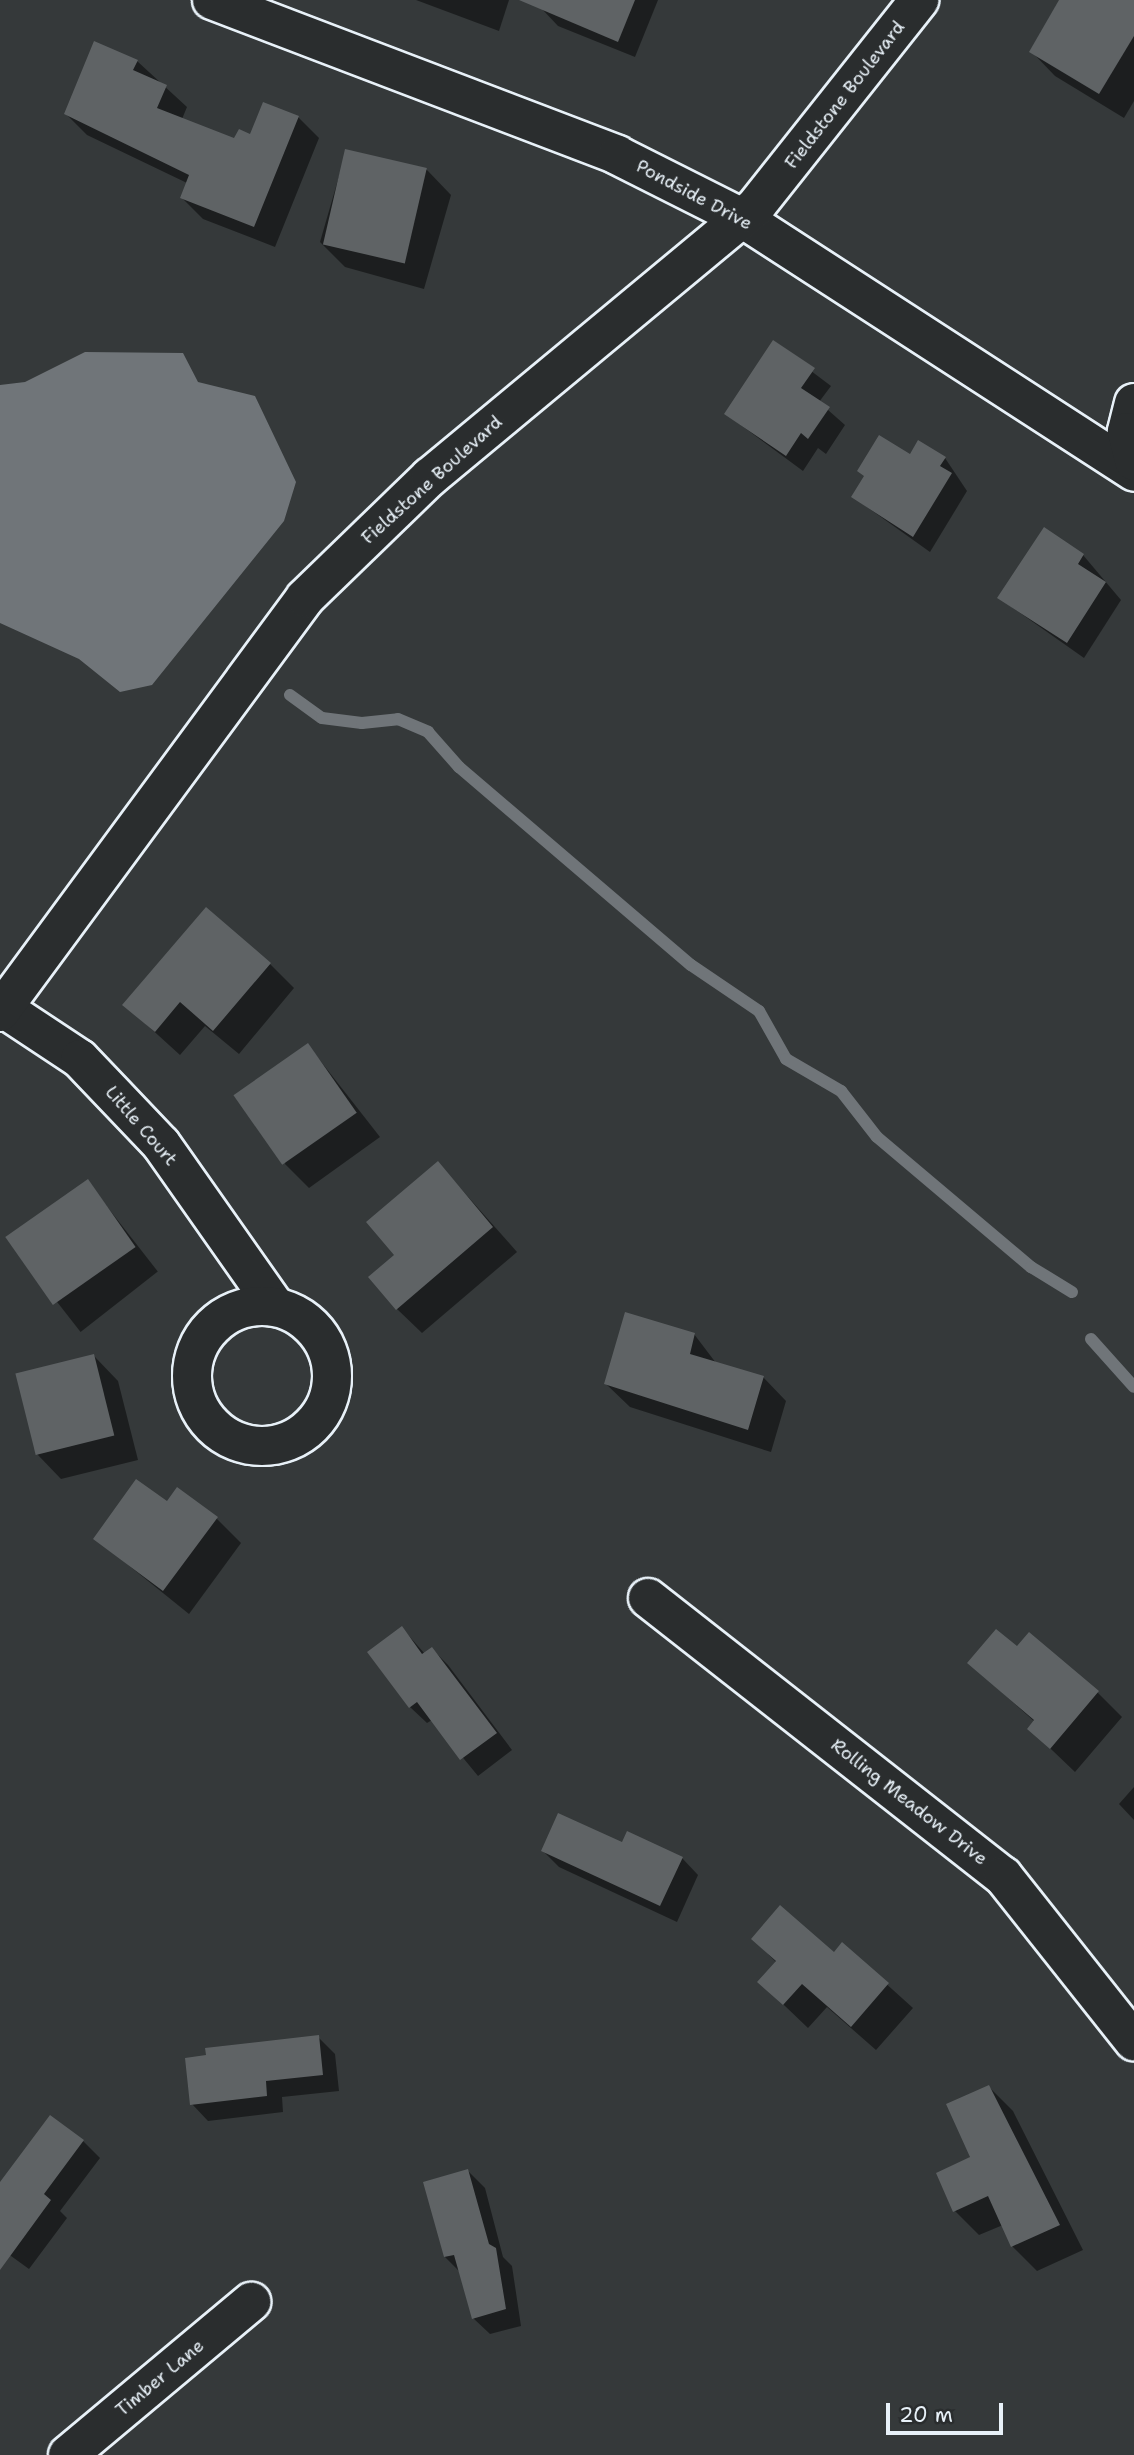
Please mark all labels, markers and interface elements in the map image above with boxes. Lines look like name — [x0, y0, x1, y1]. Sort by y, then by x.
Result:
street label: Fieldstone Boulevard — [781, 17, 909, 173]
street label: Pondside Drive — [632, 155, 756, 235]
street label: Fieldstone Boulevard — [357, 411, 507, 549]
street label: Little Court — [100, 1082, 182, 1170]
street label: Rolling Meadow Drive — [827, 1734, 991, 1870]
street label: Timber Lane — [112, 2335, 208, 2421]
scale bar — [889, 2388, 1006, 2432]
text: 20 m — [899, 2401, 953, 2429]

